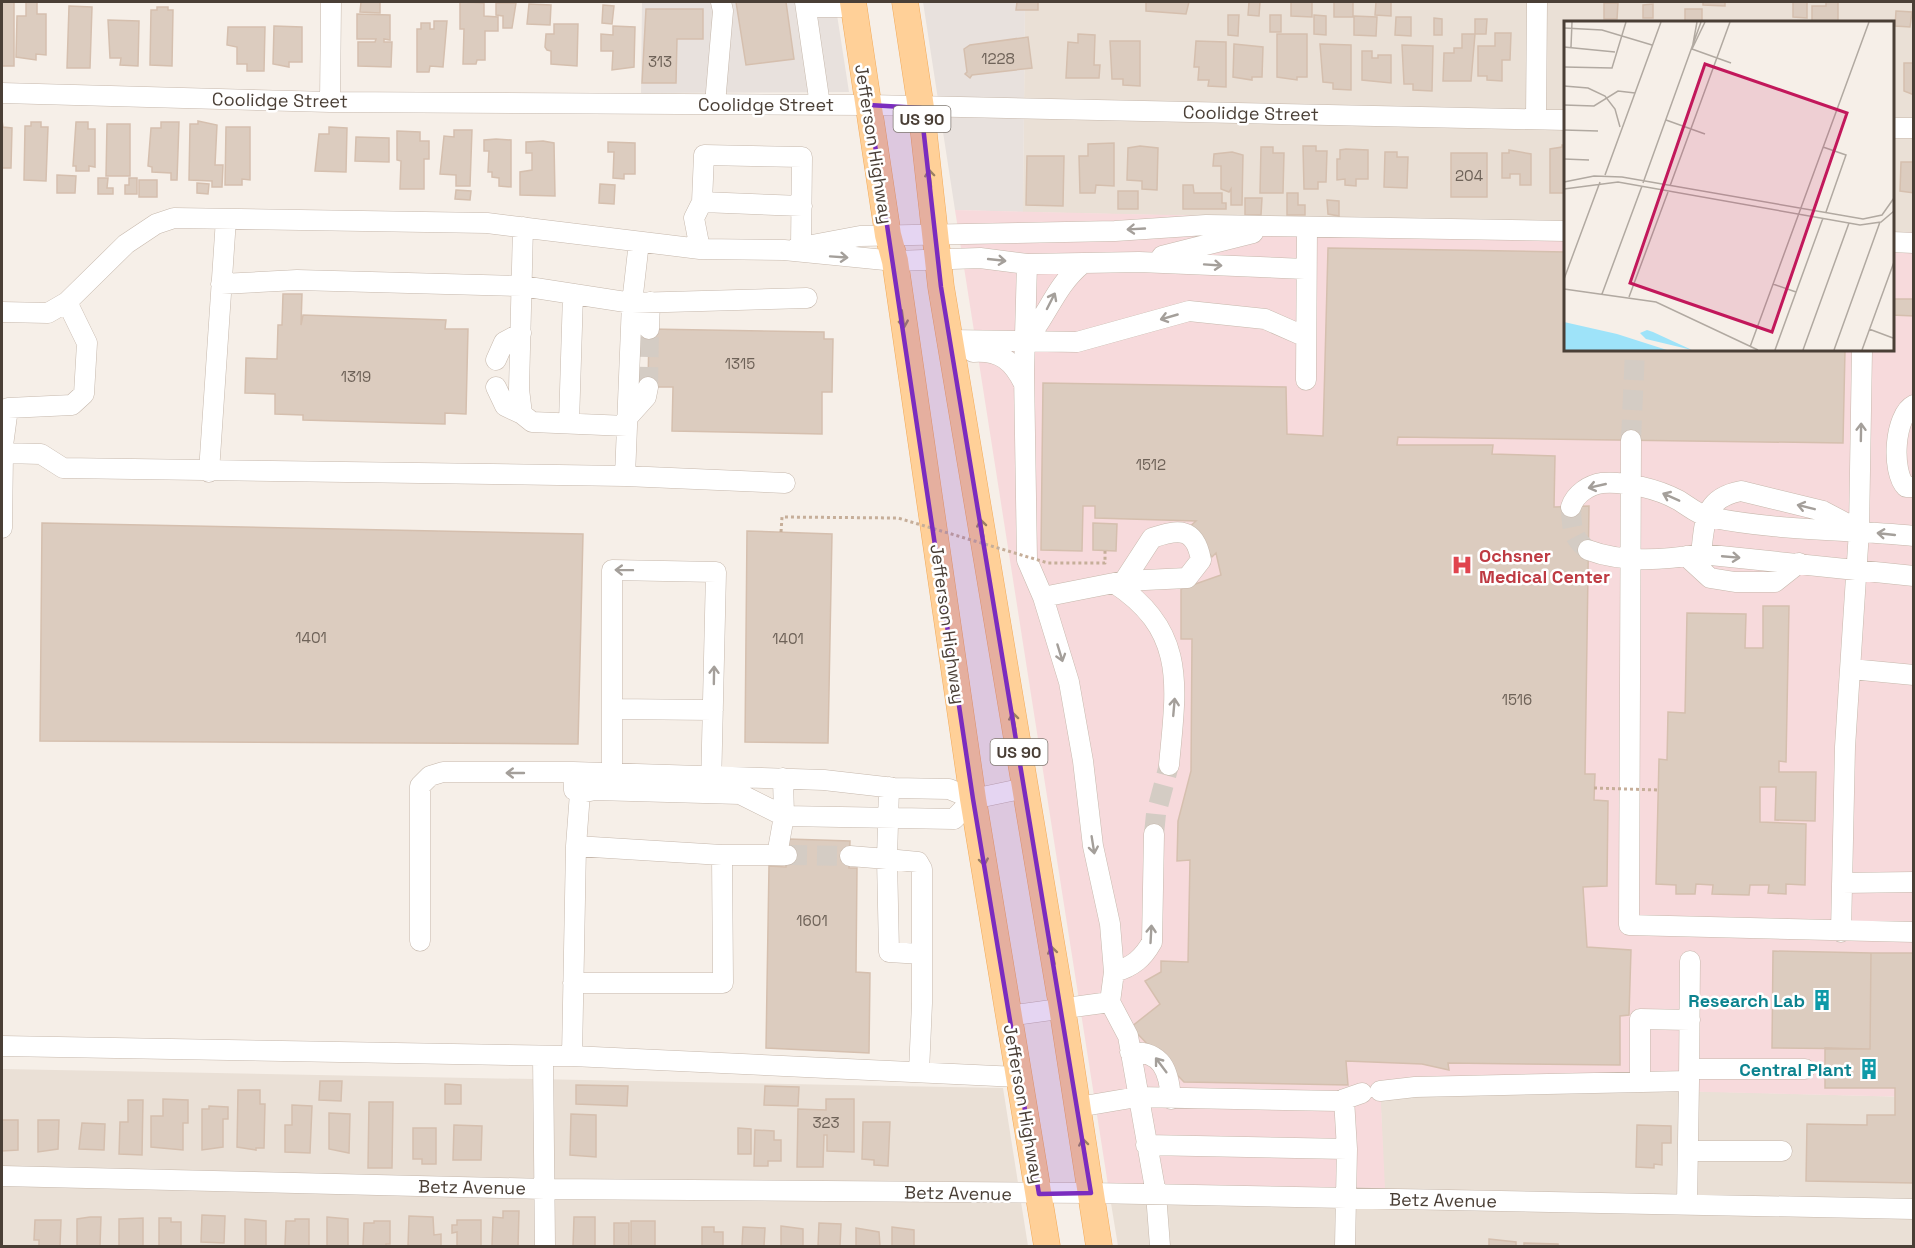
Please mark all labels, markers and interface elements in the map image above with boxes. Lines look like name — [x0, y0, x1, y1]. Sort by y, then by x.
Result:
inset map — [1564, 21, 1894, 351]
house number: 1228 — [981, 49, 1015, 68]
house number: 313 — [648, 52, 672, 71]
street label: Jefferson Highway — [850, 62, 898, 226]
street label: Coolidge Street — [212, 87, 348, 113]
street label: Coolidge Street — [698, 93, 834, 116]
street label: Coolidge Street — [1183, 100, 1319, 126]
road number: US 90 — [894, 106, 950, 132]
house number: 204 — [1455, 166, 1483, 185]
one-way arrow — [924, 169, 935, 188]
one-way arrow — [1127, 224, 1147, 235]
one-way arrow — [829, 252, 848, 263]
one-way arrow — [986, 255, 1006, 266]
one-way arrow — [1202, 260, 1222, 271]
one-way arrow — [1045, 293, 1057, 310]
one-way arrow — [898, 308, 909, 328]
one-way arrow — [1159, 312, 1178, 323]
house number: 1315 — [725, 354, 755, 373]
house number: 1319 — [341, 367, 371, 386]
one-way arrow — [1855, 423, 1867, 443]
house number: 1512 — [1136, 455, 1166, 474]
one-way arrow — [1588, 481, 1607, 492]
one-way arrow — [1662, 491, 1680, 502]
one-way arrow — [1797, 500, 1816, 512]
one-way arrow — [976, 519, 987, 539]
one-way arrow — [1877, 528, 1897, 539]
street label: Jefferson Highway — [925, 542, 971, 706]
place label: Ochsner Medical Center — [1479, 544, 1610, 588]
one-way arrow — [1720, 552, 1740, 563]
hospital icon: Ochsner Medical Center — [1450, 553, 1474, 577]
one-way arrow — [615, 564, 635, 576]
house number: 1401 — [295, 628, 327, 647]
house number: 1401 — [772, 629, 804, 648]
one-way arrow — [1055, 643, 1066, 662]
one-way arrow — [708, 666, 719, 686]
house number: 1516 — [1502, 690, 1532, 709]
one-way arrow — [1169, 698, 1180, 718]
one-way arrow — [1008, 711, 1019, 731]
road number: US 90 — [990, 739, 1048, 765]
one-way arrow — [505, 767, 525, 779]
one-way arrow — [1088, 834, 1099, 854]
one-way arrow — [977, 847, 988, 866]
house number: 1601 — [796, 911, 828, 930]
one-way arrow — [1146, 925, 1157, 944]
one-way arrow — [1047, 945, 1058, 965]
building icon: Research Lab — [1810, 988, 1834, 1012]
place label: Research Lab — [1688, 989, 1805, 1012]
street label: Jefferson Highway — [999, 1022, 1049, 1186]
building icon: Central Plant — [1857, 1057, 1881, 1081]
one-way arrow — [1154, 1058, 1167, 1074]
place label: Central Plant — [1739, 1058, 1852, 1081]
house number: 323 — [812, 1113, 840, 1132]
one-way arrow — [1078, 1138, 1089, 1157]
street label: Betz Avenue — [418, 1175, 526, 1199]
street label: Betz Avenue — [904, 1181, 1012, 1205]
street label: Betz Avenue — [1389, 1188, 1497, 1212]

